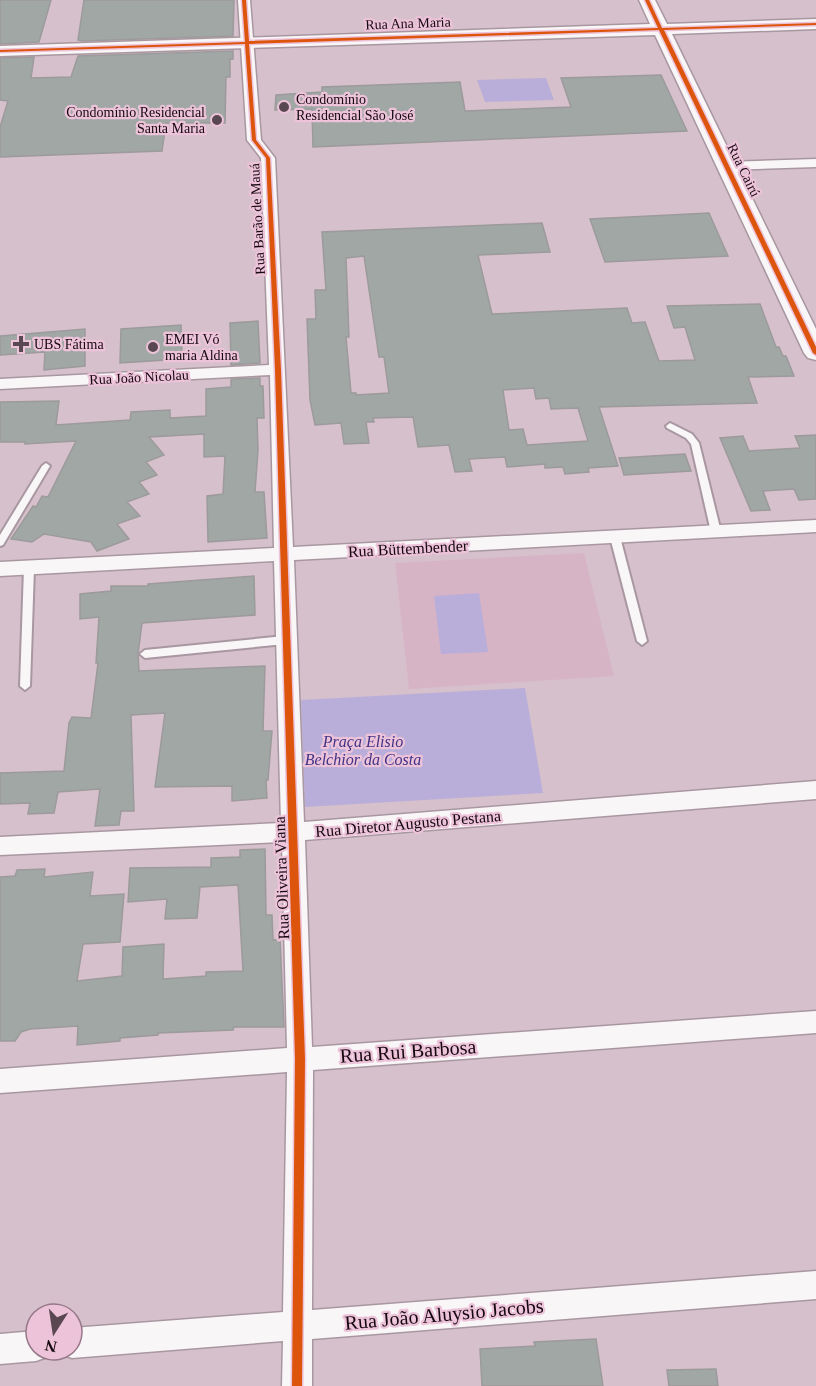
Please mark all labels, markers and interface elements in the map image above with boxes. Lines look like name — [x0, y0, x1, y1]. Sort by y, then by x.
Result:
street label: Rua Ana Maria — [365, 14, 452, 32]
place label: Condomínio Residencial São José — [296, 92, 413, 123]
marker: Condomínio Residencial São José — [277, 100, 291, 114]
place label: Condomínio Residencial Santa Maria — [66, 105, 206, 136]
marker: Condomínio Residencial Santa Maria — [210, 113, 224, 127]
street label: Rua Cairú — [724, 141, 763, 199]
street label: Rua Barão de Mauá — [247, 162, 268, 275]
place label: EMEI Vó maria Aldina — [165, 332, 238, 363]
marker: UBS Fátima — [12, 335, 30, 353]
place label: UBS Fátima — [34, 337, 104, 352]
marker: EMEI Vó maria Aldina — [146, 340, 160, 354]
street label: Rua João Nicolau — [89, 367, 189, 388]
street label: Rua Büttembender — [347, 537, 469, 560]
park label: Praça Elisio Belchior da Costa — [305, 733, 421, 768]
street label: Rua Diretor Augusto Pestana — [315, 807, 502, 841]
street label: Rua Oliveira Viana — [271, 816, 292, 940]
street label: Rua Rui Barbosa — [339, 1035, 477, 1067]
street label: Rua João Aluysio Jacobs — [344, 1294, 545, 1335]
north arrow — [24, 1302, 84, 1362]
text: N — [43, 1337, 58, 1356]

